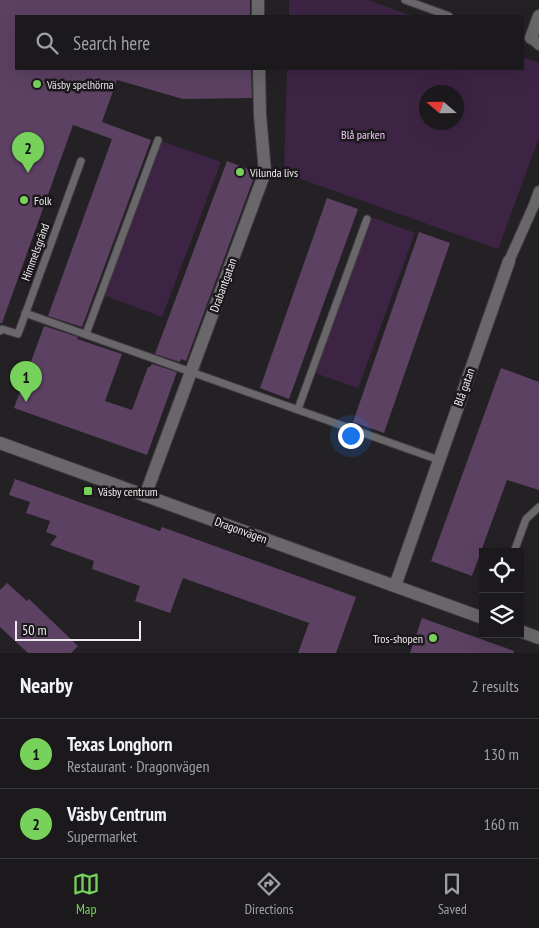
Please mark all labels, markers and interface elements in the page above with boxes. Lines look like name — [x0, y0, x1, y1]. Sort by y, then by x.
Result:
search box — [15, 15, 524, 70]
icon: search — [33, 29, 61, 57]
text: Search here — [73, 31, 150, 55]
place label: Väsby spelhörna — [46, 77, 114, 92]
marker: Väsby spelhörna — [31, 78, 43, 90]
north arrow — [419, 85, 464, 130]
park label: Blå parken — [341, 127, 385, 142]
pin: 2 — [12, 132, 44, 173]
place label: Vilunda livs — [249, 165, 298, 180]
marker: Vilunda livs — [234, 166, 246, 178]
place label: Folk — [34, 193, 52, 208]
marker: Folk — [18, 194, 30, 206]
street label: Himmelsgränd — [18, 221, 52, 283]
street label: Drabantgatan — [206, 256, 240, 314]
pin: 1 — [10, 361, 42, 402]
street label: Blå gatan — [450, 366, 478, 408]
your location — [338, 423, 364, 449]
place label: Väsby centrum — [97, 484, 158, 499]
marker: Väsby centrum — [82, 485, 94, 497]
street label: Dragonvägen — [213, 514, 269, 546]
map controls — [479, 548, 524, 638]
button: locate — [479, 548, 524, 593]
button: layers — [479, 593, 524, 638]
scale bar — [15, 618, 141, 641]
text: 50 m — [22, 621, 47, 639]
place label: Tros-shopen — [373, 631, 423, 646]
marker: Tros-shopen — [427, 632, 439, 644]
text: Nearby — [20, 672, 73, 699]
text: 2 results — [472, 676, 519, 696]
text: Texas Longhorn — [67, 732, 173, 756]
text: 1 — [32, 744, 40, 764]
text: 130 m — [484, 744, 519, 764]
text: Restaurant · Dragonvägen — [67, 756, 209, 776]
text: Väsby Centrum — [67, 802, 167, 826]
text: 2 — [32, 814, 40, 834]
text: 160 m — [484, 814, 519, 834]
text: Supermarket — [67, 826, 137, 846]
tab: Map — [72, 870, 100, 918]
tab: Directions — [245, 870, 293, 918]
tab: Saved — [438, 870, 467, 918]

